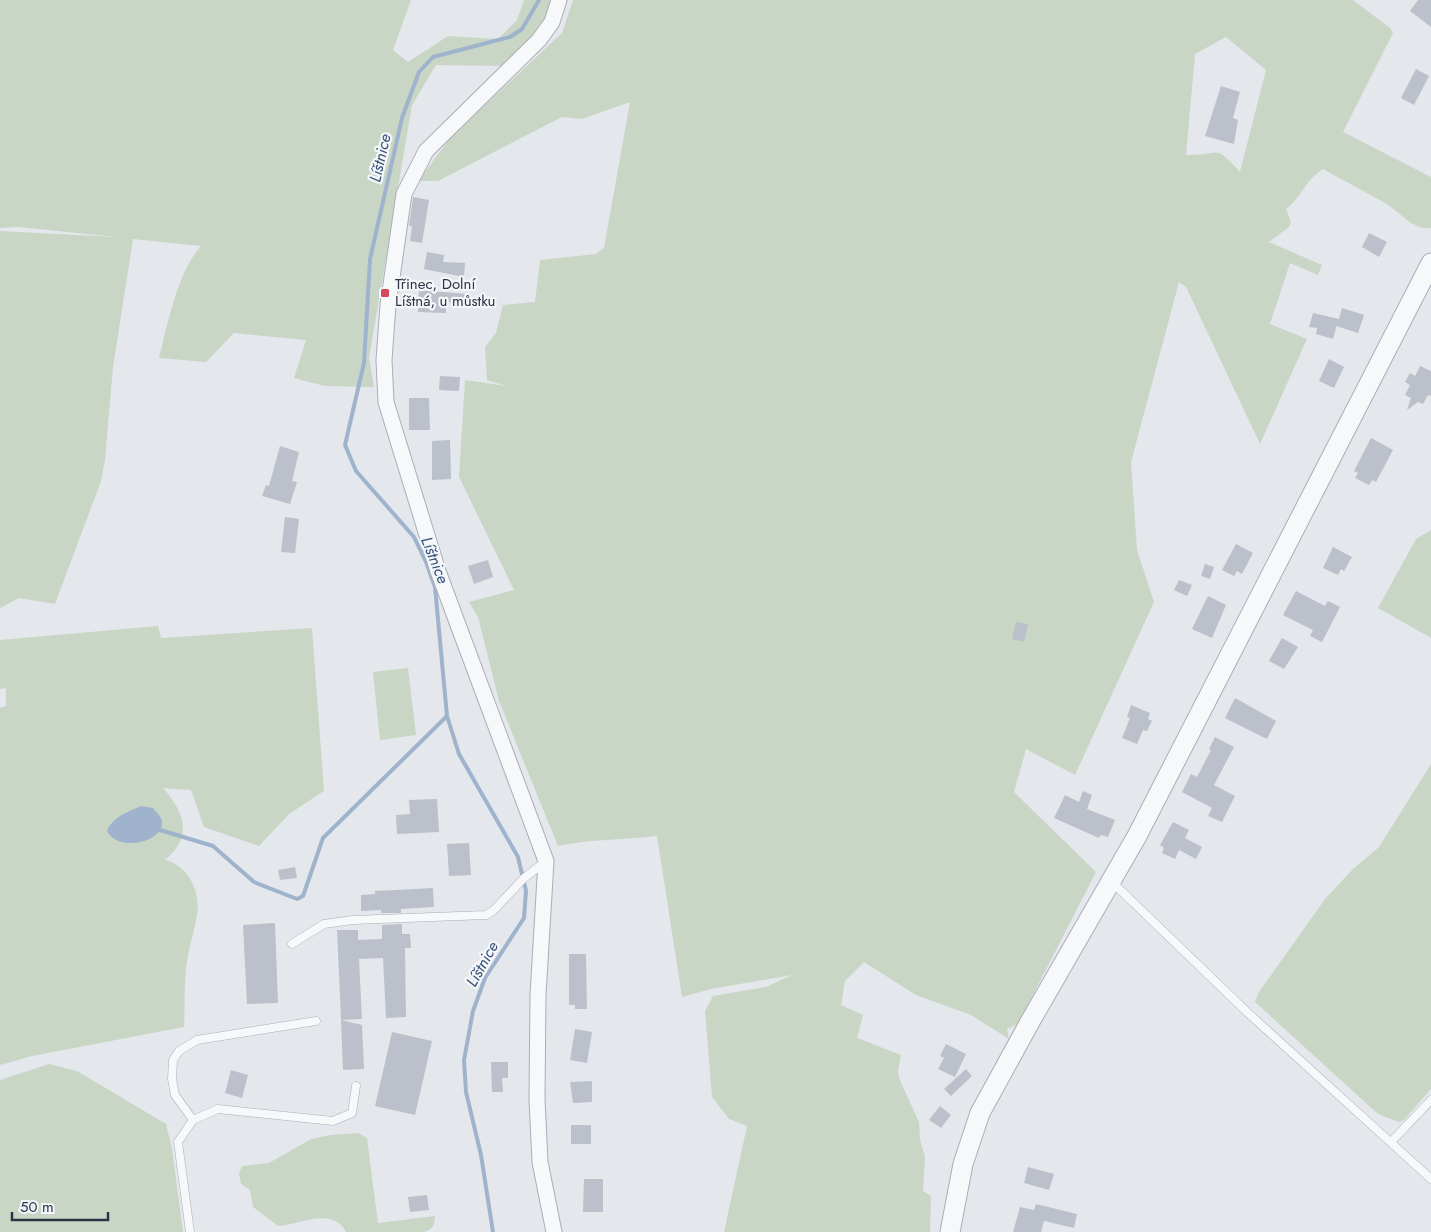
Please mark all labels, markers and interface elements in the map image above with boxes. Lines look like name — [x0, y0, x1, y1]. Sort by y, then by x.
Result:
water label: Líštnice — [363, 132, 397, 184]
place label: Třinec, Dolní Líštná, u můstku — [395, 273, 496, 312]
marker: Třinec, Dolní Líštná, u můstku — [379, 287, 391, 299]
water label: Líštnice — [415, 533, 455, 587]
water label: Líštnice — [460, 937, 504, 991]
scale bar — [12, 1190, 109, 1222]
text: 50 m — [20, 1196, 54, 1218]

